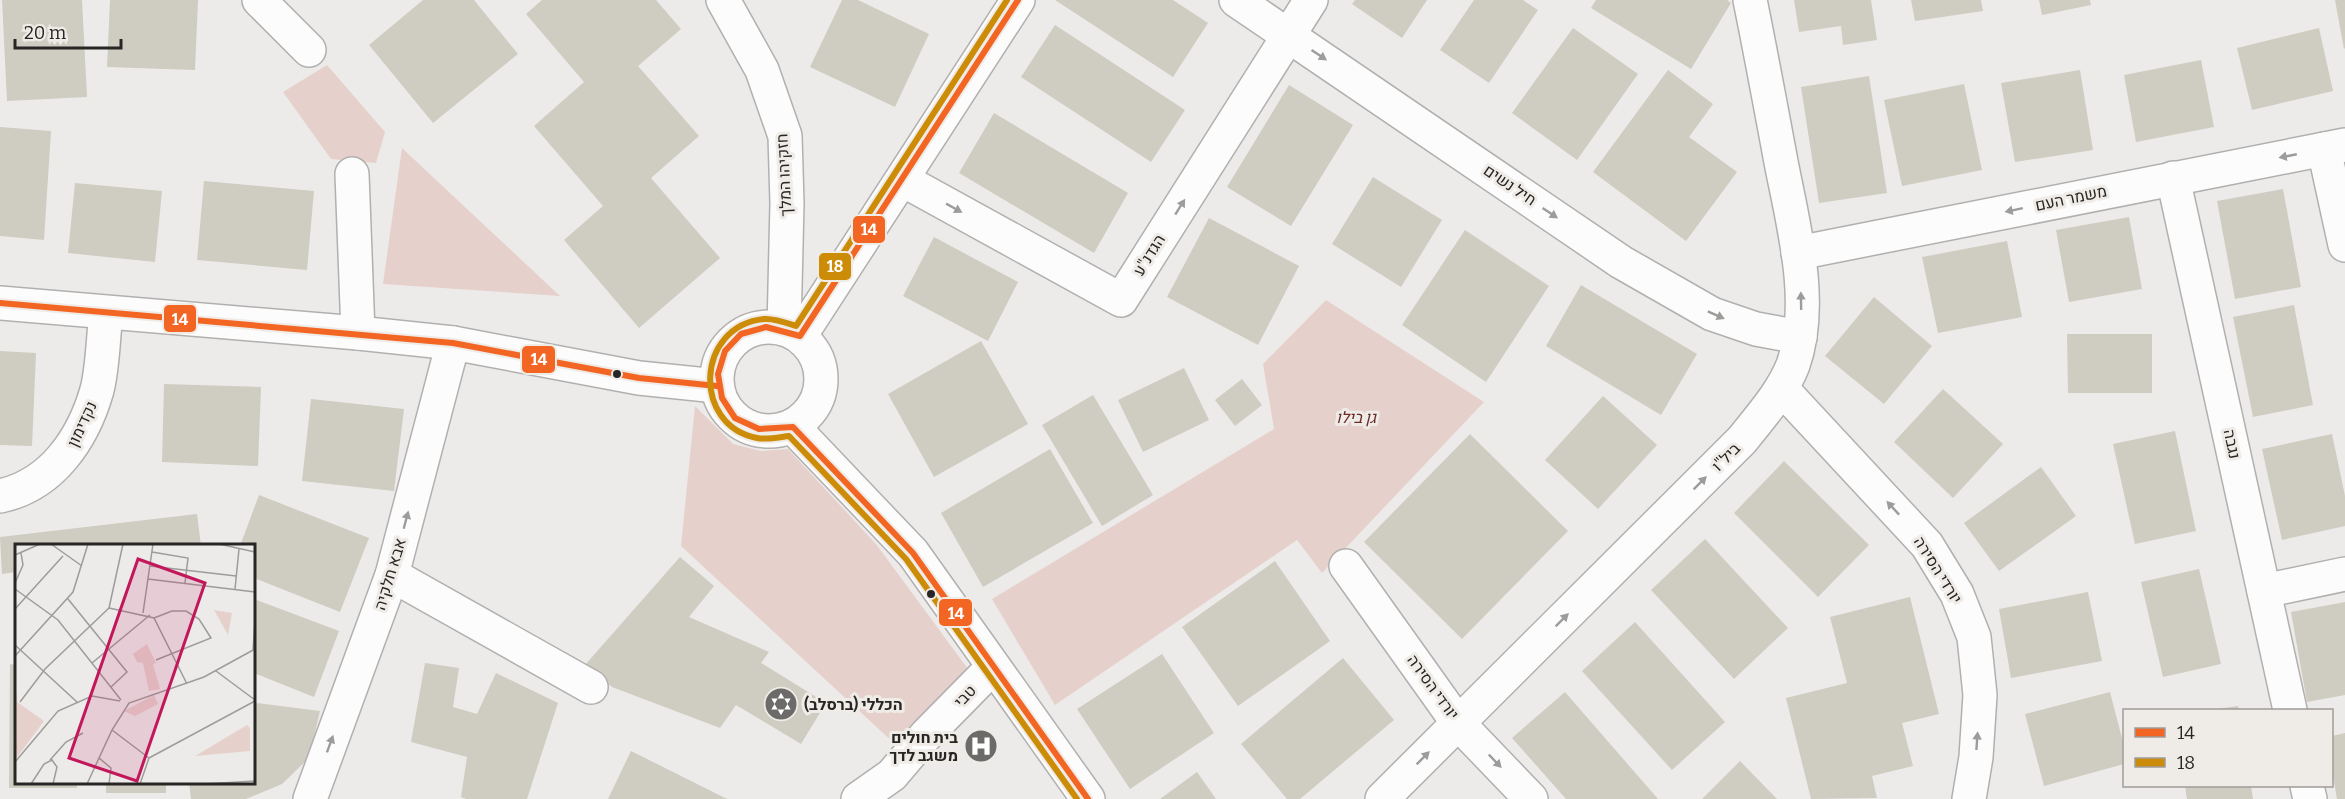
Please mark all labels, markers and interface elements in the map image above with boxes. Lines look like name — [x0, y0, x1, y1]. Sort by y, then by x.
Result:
scale bar — [15, 12, 122, 50]
text: 20 m — [24, 22, 66, 44]
one-way arrow — [1311, 49, 1327, 61]
street label: חזקיהו המלך — [772, 133, 796, 217]
one-way arrow — [2278, 152, 2297, 161]
street label: חיל נשים — [1480, 161, 1540, 209]
street label: משמר העם — [2033, 181, 2109, 215]
one-way arrow — [1174, 199, 1185, 215]
one-way arrow — [946, 203, 963, 213]
one-way arrow — [2004, 206, 2023, 215]
one-way arrow — [1541, 207, 1557, 219]
line badge: 14 — [852, 215, 886, 244]
text: 14 — [861, 220, 878, 239]
street label: הגדנ"ע — [1129, 231, 1169, 279]
line badge: 18 — [818, 252, 852, 281]
text: 18 — [827, 257, 843, 276]
one-way arrow — [1796, 291, 1806, 310]
line badge: 14 — [163, 304, 197, 333]
text: 14 — [172, 310, 189, 329]
one-way arrow — [1707, 310, 1725, 320]
line badge: 14 — [521, 345, 556, 374]
text: 14 — [531, 350, 548, 369]
unlabelled marker — [611, 368, 623, 380]
street label: נקדימון — [63, 398, 101, 450]
park label: גן בילו — [1336, 408, 1378, 427]
street label: נגבה — [2220, 427, 2244, 461]
street label: ביל"ו — [1708, 438, 1745, 475]
one-way arrow — [1692, 476, 1706, 490]
one-way arrow — [1886, 501, 1900, 516]
one-way arrow — [402, 511, 412, 529]
street label: יורדי הסירה — [1910, 533, 1966, 607]
street label: אבא חלקיה — [370, 536, 410, 612]
inset map — [15, 544, 255, 784]
unlabelled marker — [925, 588, 937, 600]
line badge: 14 — [938, 598, 973, 627]
text: 14 — [948, 604, 965, 623]
one-way arrow — [1554, 613, 1569, 627]
street label: יורדי הסירה — [1403, 651, 1463, 723]
street label: טבי — [950, 681, 980, 711]
synagogue icon: הכללי (ברסלב) — [763, 686, 799, 722]
place label: הכללי (ברסלב) — [804, 695, 903, 714]
legend — [2123, 709, 2333, 787]
text: 14 — [2177, 722, 2195, 744]
place label: בית חולים משגב לדך — [889, 728, 958, 765]
hospital icon: בית חולים משגב לדך — [963, 728, 999, 764]
one-way arrow — [1973, 732, 1982, 751]
one-way arrow — [326, 735, 335, 753]
one-way arrow — [1416, 751, 1430, 765]
text: 18 — [2177, 752, 2195, 774]
one-way arrow — [1487, 754, 1501, 768]

